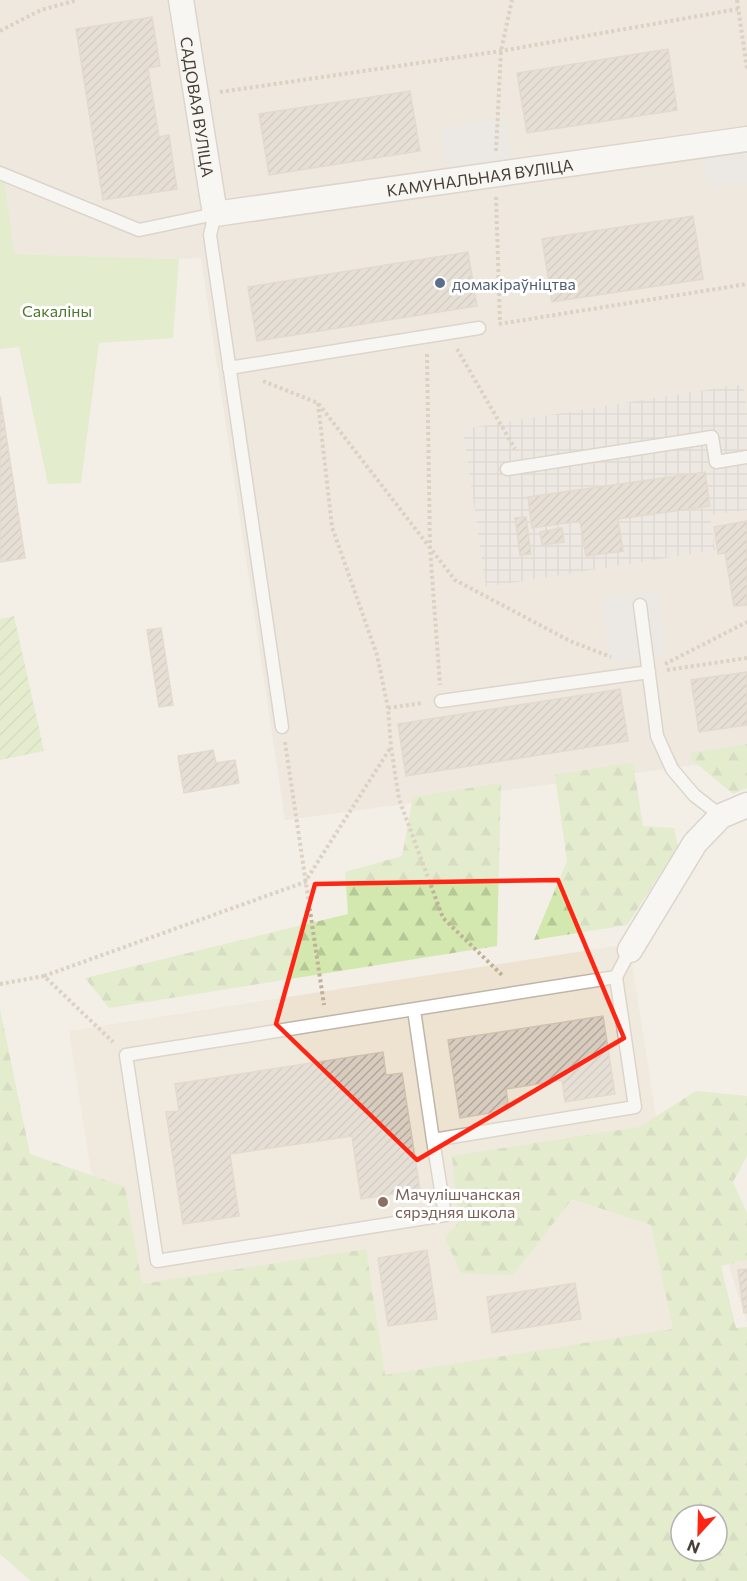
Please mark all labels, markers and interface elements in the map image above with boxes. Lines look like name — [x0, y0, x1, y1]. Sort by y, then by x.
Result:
street label: САДОВАЯ ВУЛІЦА — [177, 35, 218, 178]
street label: КАМУНАЛЬНАЯ ВУЛІЦА — [385, 154, 574, 199]
place label: домакіраўніцтва — [452, 274, 576, 293]
marker: домакіраўніцтва — [433, 276, 447, 290]
park label: Сакаліны — [22, 301, 92, 320]
place label: Мачулішчанская сярэдняя школа — [395, 1184, 520, 1221]
marker: Мачулішчанская сярэдняя школа — [376, 1195, 390, 1209]
north arrow — [669, 1503, 729, 1563]
text: N — [684, 1536, 702, 1558]

